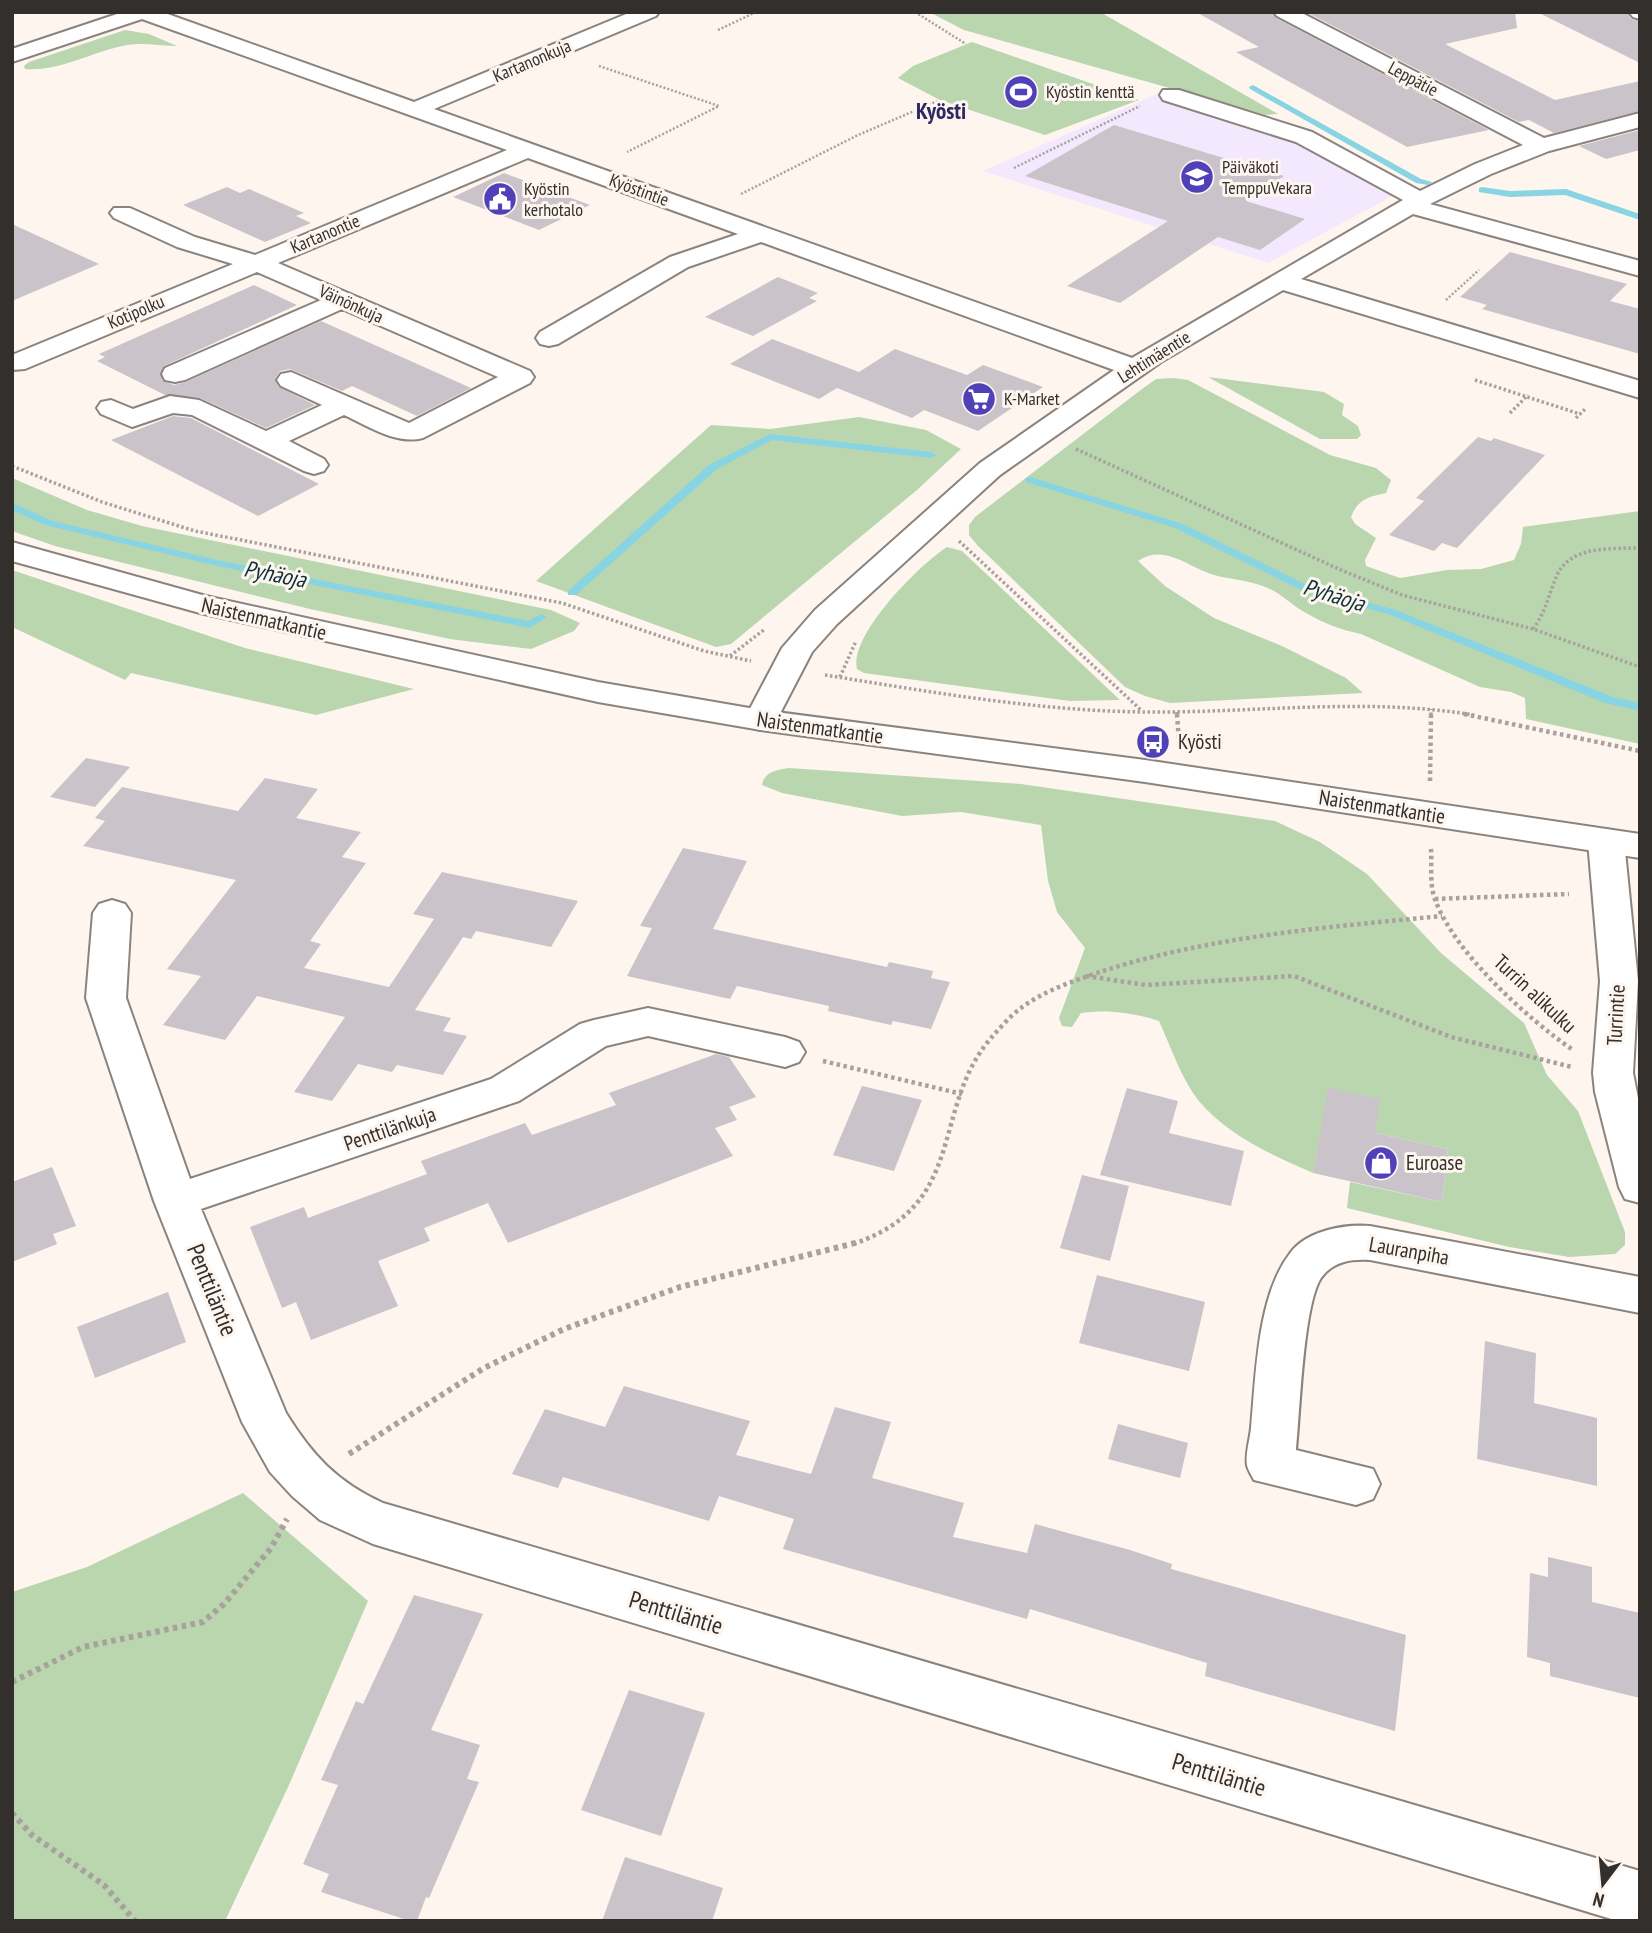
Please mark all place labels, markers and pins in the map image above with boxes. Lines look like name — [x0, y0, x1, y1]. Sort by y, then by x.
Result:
sports icon: Kyöstin kenttä — [1002, 73, 1040, 111]
place label: Kyöstin kenttä — [1046, 80, 1135, 103]
place label: Päiväkoti TemppuVekara — [1222, 155, 1312, 199]
school or university icon: Päiväkoti TemppuVekara — [1178, 158, 1216, 196]
place label: Kyöstin kerhotalo — [524, 177, 583, 221]
public building icon: Kyöstin kerhotalo — [481, 180, 519, 218]
supermarket icon: K-Market — [960, 380, 998, 418]
place label: K-Market — [1004, 387, 1060, 410]
bus stop icon: Kyösti — [1134, 723, 1172, 761]
place label: Kyösti — [1178, 728, 1222, 755]
shop icon: Euroase — [1362, 1144, 1400, 1182]
place label: Euroase — [1406, 1149, 1463, 1176]

